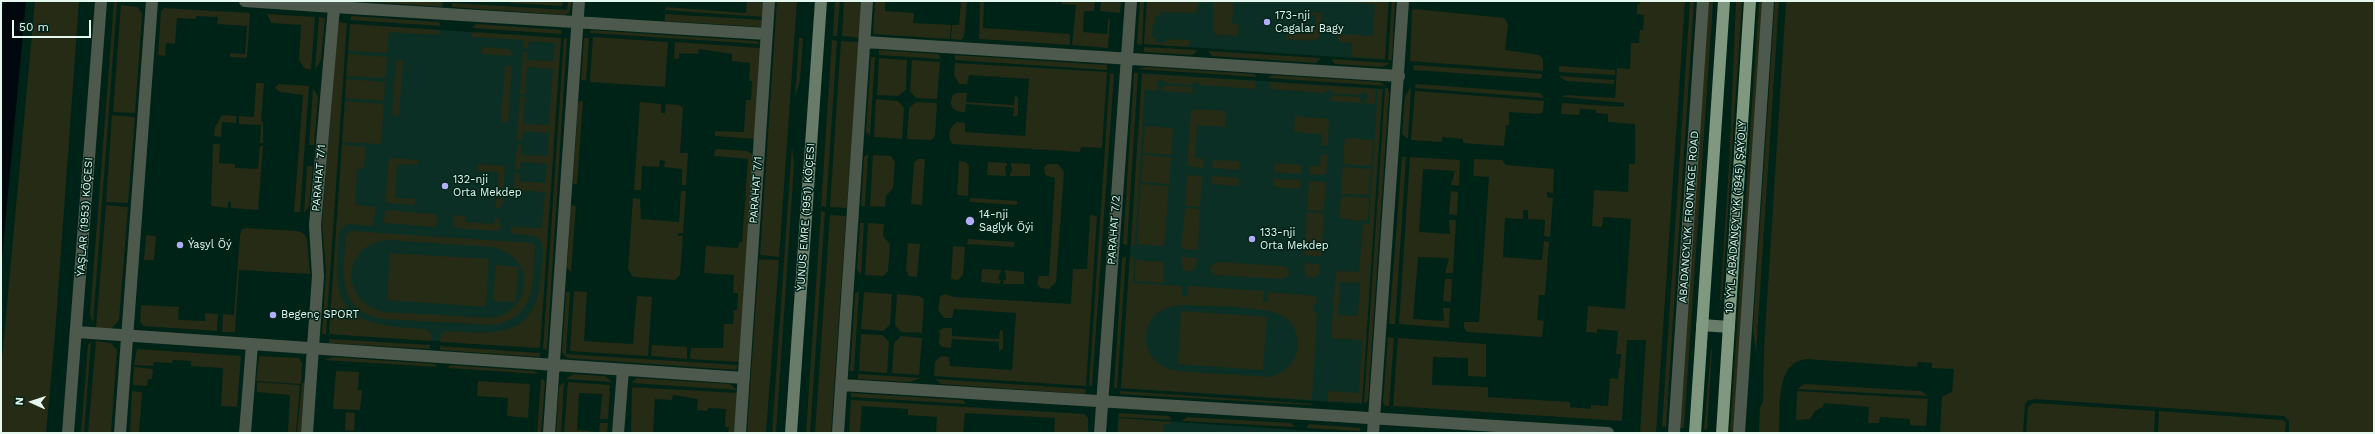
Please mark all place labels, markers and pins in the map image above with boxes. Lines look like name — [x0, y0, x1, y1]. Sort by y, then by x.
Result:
place label: 173-nji Cagalar Bagy — [1275, 9, 1344, 35]
marker: 173-nji Cagalar Bagy — [1262, 17, 1272, 27]
place label: 132-nji Orta Mekdep — [453, 173, 522, 199]
marker: 132-nji Orta Mekdep — [440, 181, 450, 191]
place label: 14-nji Saglyk Öýi — [979, 208, 1034, 234]
marker: 14-nji Saglyk Öýi — [964, 215, 976, 227]
place label: 133-nji Orta Mekdep — [1260, 226, 1329, 252]
marker: 133-nji Orta Mekdep — [1247, 234, 1257, 244]
place label: Ýaşyl Öý — [188, 238, 232, 252]
marker: Ýaşyl Öý — [175, 240, 185, 250]
place label: Begenç SPORT — [281, 308, 359, 322]
marker: Begenç SPORT — [268, 310, 278, 320]

